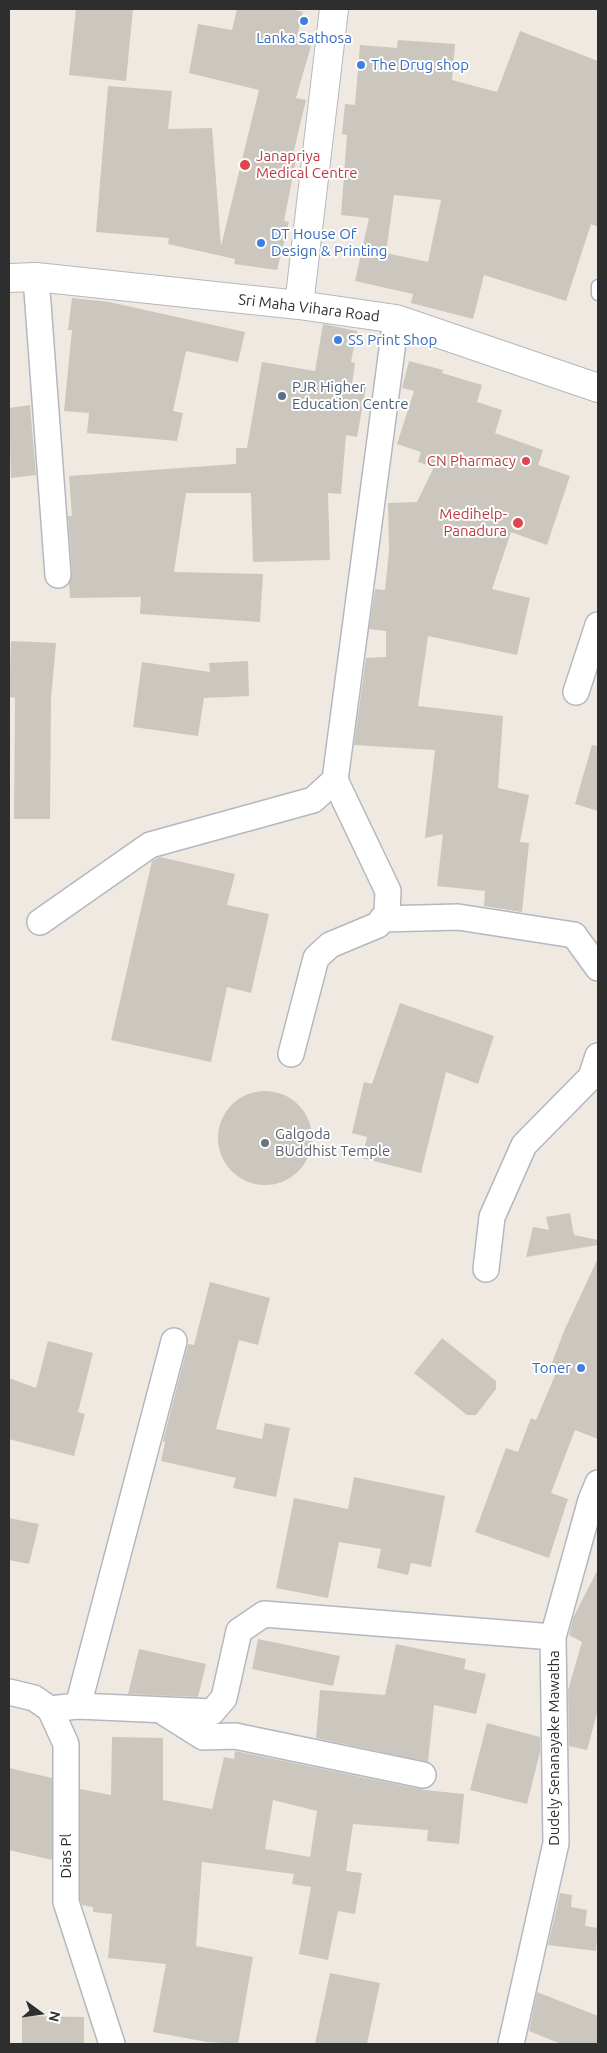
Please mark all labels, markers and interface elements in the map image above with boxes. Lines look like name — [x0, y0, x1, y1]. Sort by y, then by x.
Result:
marker: Lanka Sathosa — [298, 15, 310, 27]
place label: Lanka Sathosa — [256, 29, 352, 47]
place label: The Drug shop — [371, 56, 469, 74]
marker: The Drug shop — [355, 59, 367, 71]
place label: Janapriya Medical Centre — [256, 147, 358, 182]
marker: Janapriya Medical Centre — [238, 158, 252, 172]
place label: DT House Of Design & Printing — [271, 225, 387, 260]
marker: DT House Of Design & Printing — [255, 237, 267, 249]
street label: Sri Maha Vihara Road — [237, 290, 381, 326]
place label: SS Print Shop — [348, 331, 437, 349]
marker: SS Print Shop — [332, 334, 344, 346]
place label: PJR Higher Education Centre — [292, 378, 408, 413]
marker: PJR Higher Education Centre — [276, 390, 288, 402]
place label: CN Pharmacy — [427, 452, 516, 470]
marker: CN Pharmacy — [520, 455, 532, 467]
place label: Medihelp- Panadura — [439, 505, 507, 540]
marker: Medihelp- Panadura — [511, 516, 525, 530]
place label: Galgoda BUddhist Temple — [275, 1125, 390, 1160]
marker: Galgoda BUddhist Temple — [259, 1137, 271, 1149]
place label: Toner — [532, 1359, 571, 1377]
marker: Toner — [575, 1362, 587, 1374]
street label: Dudely Senanayake Mawatha — [545, 1650, 563, 1846]
street label: Dias Pl — [57, 1834, 75, 1878]
north arrow — [15, 1988, 65, 2038]
text: N — [46, 2010, 64, 2024]

